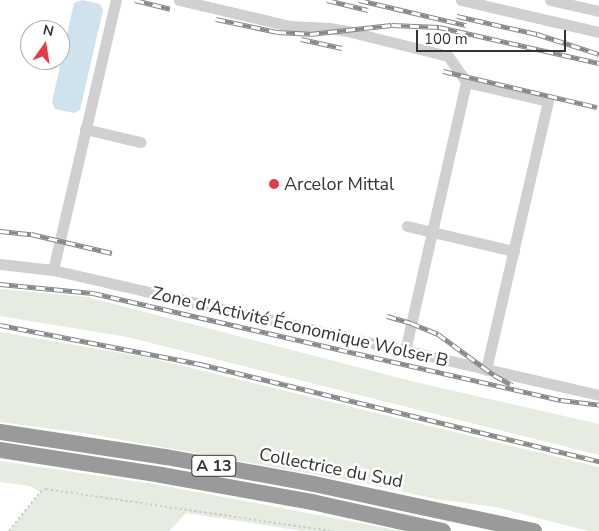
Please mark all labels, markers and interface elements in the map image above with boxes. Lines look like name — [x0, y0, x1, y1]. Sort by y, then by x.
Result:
north arrow — [20, 20, 70, 70]
text: N — [41, 20, 55, 41]
scale bar — [419, 20, 569, 52]
text: 100 m — [424, 29, 468, 49]
place label: Arcelor Mittal — [284, 173, 394, 195]
marker: Arcelor Mittal — [268, 178, 280, 190]
street label: Zone d'Activité Économique Wolser B — [150, 282, 450, 372]
street label: Collectrice du Sud — [257, 443, 405, 493]
road number: A 13 — [190, 452, 238, 480]

